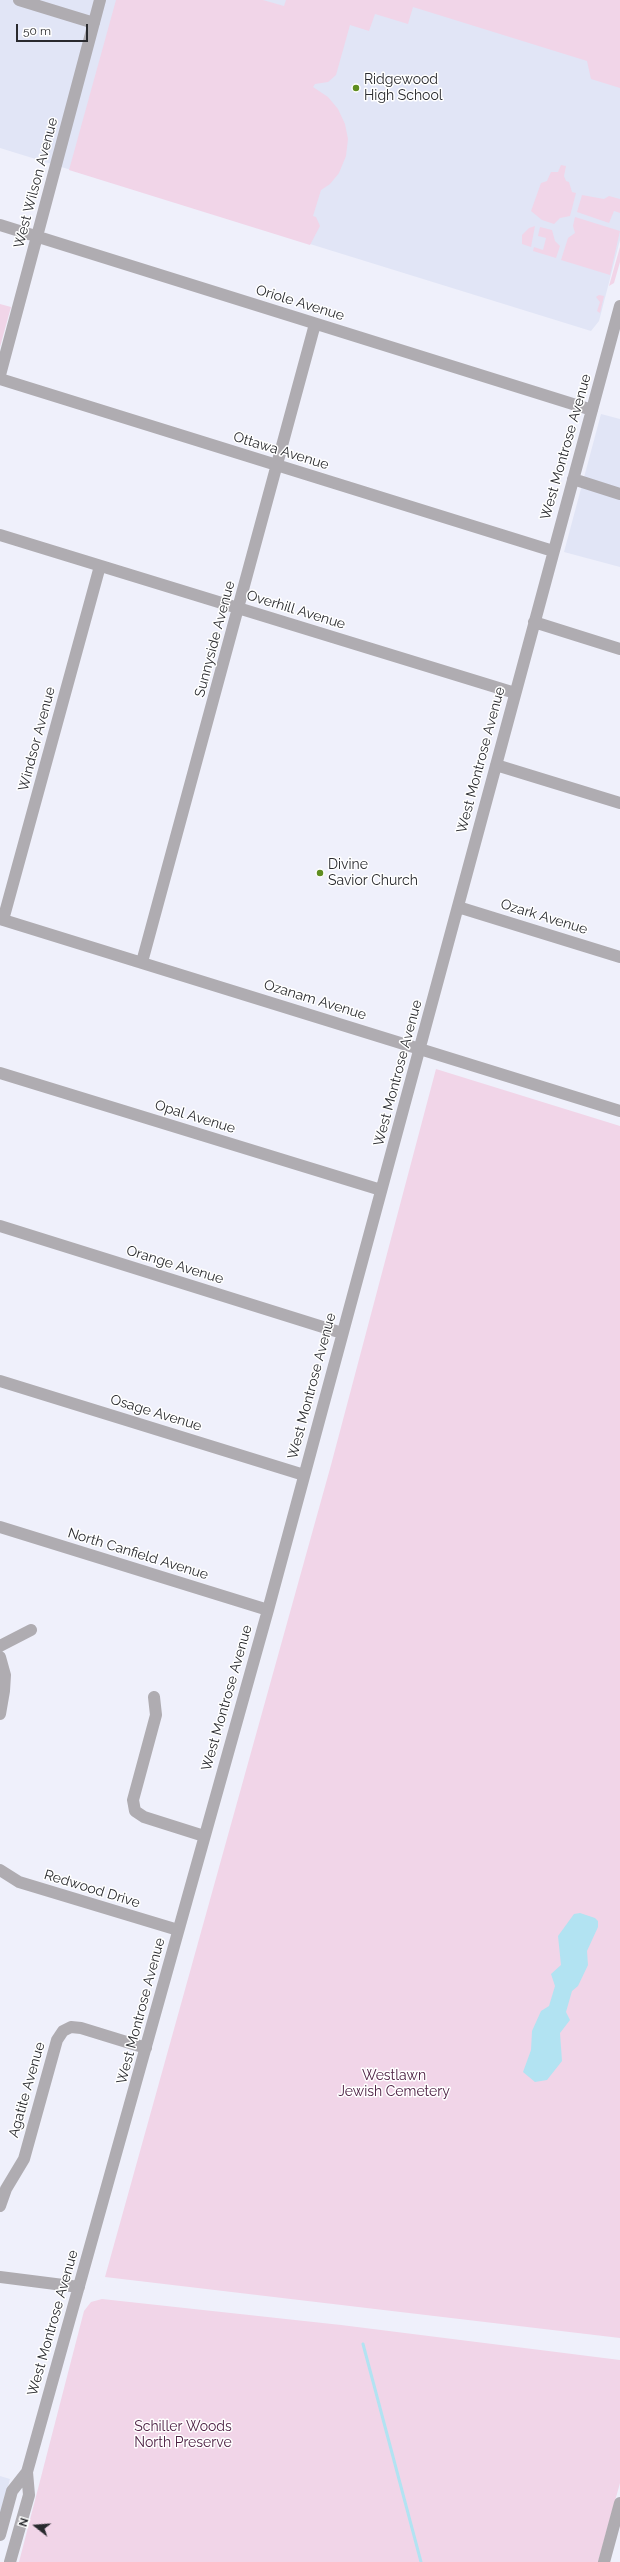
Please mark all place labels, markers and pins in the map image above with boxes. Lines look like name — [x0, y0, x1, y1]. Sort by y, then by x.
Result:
place label: Ridgewood High School — [364, 72, 443, 104]
marker: Ridgewood High School — [351, 83, 361, 93]
place label: Divine Savior Church — [328, 857, 418, 890]
marker: Divine Savior Church — [315, 868, 325, 878]

